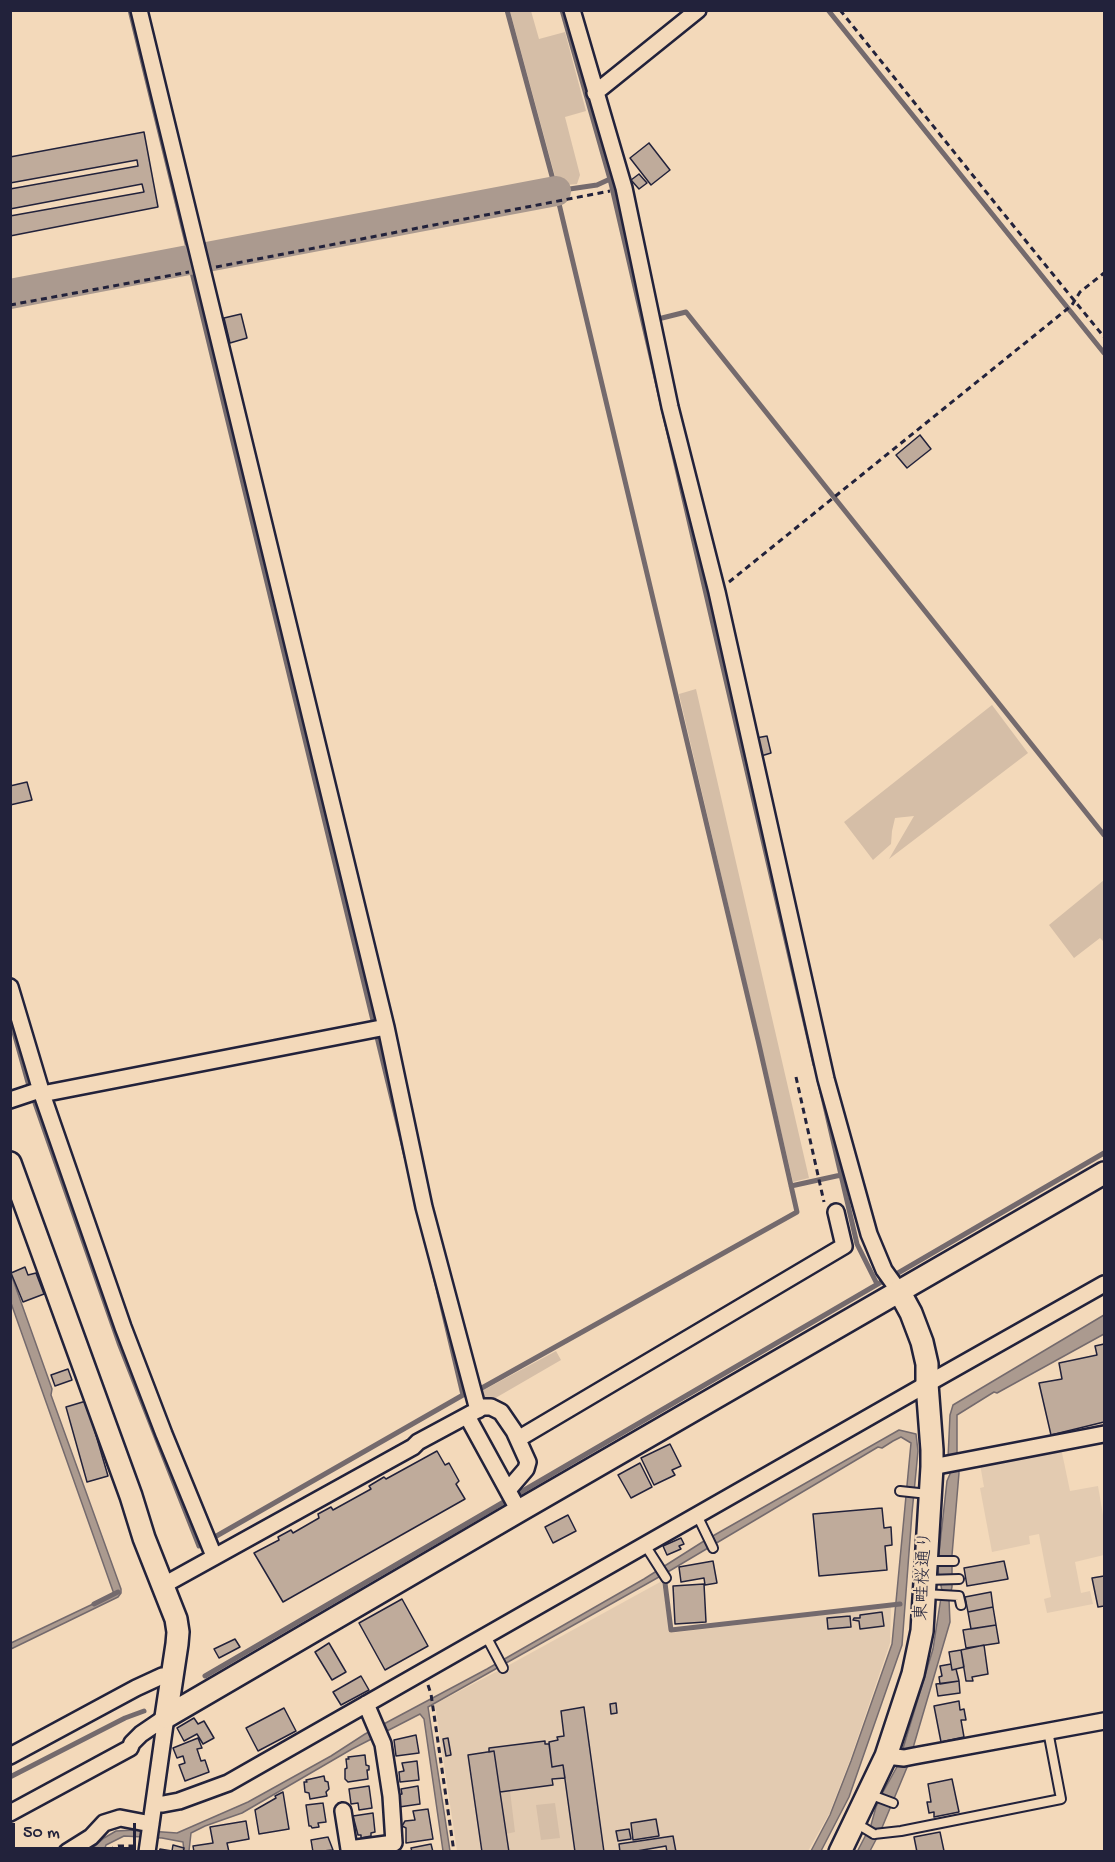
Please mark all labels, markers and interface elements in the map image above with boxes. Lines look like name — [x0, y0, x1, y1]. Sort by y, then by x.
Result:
street label: 東畦桜通り — [912, 1530, 938, 1622]
scale bar — [15, 1811, 140, 1849]
text: 50 m — [23, 1823, 60, 1844]

